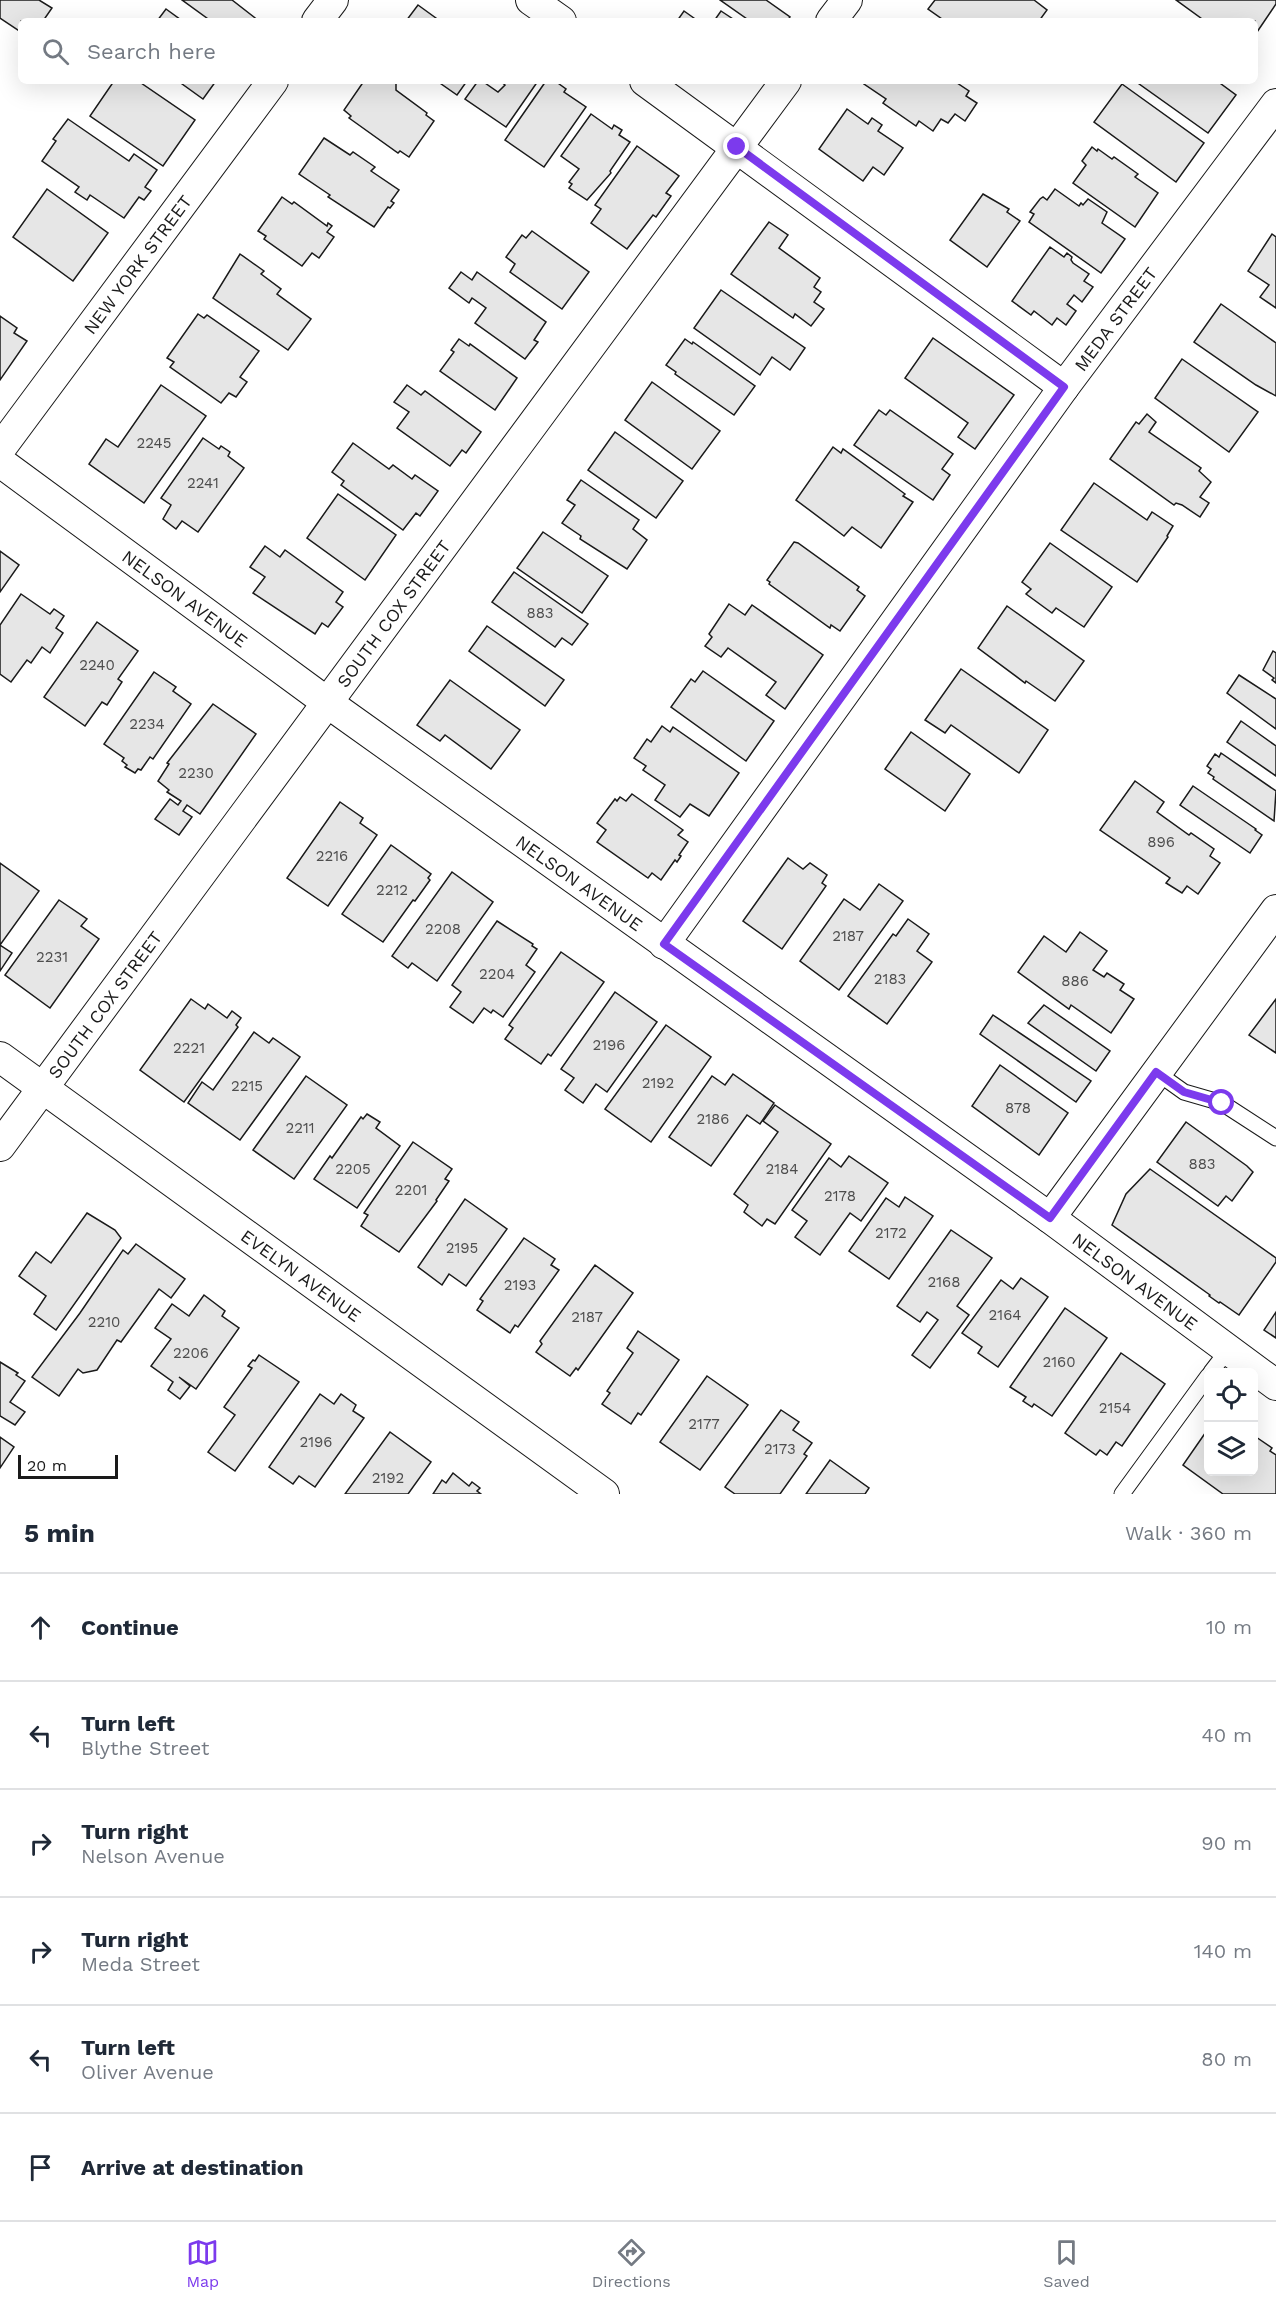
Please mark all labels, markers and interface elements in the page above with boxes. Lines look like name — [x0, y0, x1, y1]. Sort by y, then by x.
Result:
search box — [18, 18, 1258, 84]
icon: search — [39, 35, 72, 68]
text: Search here — [87, 39, 216, 64]
route end — [723, 133, 749, 159]
street label: NEW YORK STREET — [79, 191, 196, 338]
street label: MEDA STREET — [1069, 263, 1161, 375]
house number: 2245 — [137, 434, 171, 452]
house number: 2241 — [187, 474, 219, 492]
street label: SOUTH COX STREET — [332, 535, 454, 691]
street label: NELSON AVENUE — [118, 545, 252, 651]
house number: 883 — [527, 604, 553, 622]
house number: 2240 — [79, 656, 115, 674]
house number: 2234 — [129, 715, 165, 733]
house number: 2230 — [178, 764, 214, 782]
street label: NELSON AVENUE — [512, 830, 647, 935]
house number: 896 — [1147, 833, 1175, 851]
house number: 2216 — [316, 847, 348, 865]
house number: 2212 — [376, 881, 408, 899]
house number: 2208 — [425, 920, 461, 938]
street label: SOUTH COX STREET — [43, 927, 166, 1082]
house number: 2187 — [832, 927, 864, 945]
house number: 2231 — [36, 948, 68, 966]
house number: 2204 — [479, 965, 515, 983]
house number: 2183 — [874, 970, 906, 988]
house number: 886 — [1061, 972, 1089, 990]
house number: 2196 — [593, 1036, 625, 1054]
house number: 2221 — [173, 1039, 205, 1057]
house number: 2192 — [642, 1074, 674, 1092]
house number: 2215 — [231, 1077, 263, 1095]
route start — [1208, 1089, 1234, 1115]
house number: 878 — [1005, 1099, 1031, 1117]
house number: 2186 — [697, 1110, 729, 1128]
house number: 2211 — [285, 1119, 315, 1137]
house number: 883 — [1189, 1155, 1215, 1173]
house number: 2205 — [335, 1160, 371, 1178]
house number: 2184 — [765, 1160, 799, 1178]
house number: 2201 — [395, 1181, 427, 1199]
house number: 2178 — [824, 1187, 856, 1205]
house number: 2172 — [875, 1224, 907, 1242]
street label: EVELYN AVENUE — [237, 1225, 366, 1326]
street label: NELSON AVENUE — [1069, 1228, 1202, 1334]
house number: 2195 — [446, 1239, 478, 1257]
house number: 2168 — [928, 1273, 960, 1291]
house number: 2193 — [504, 1276, 536, 1294]
house number: 2164 — [989, 1306, 1021, 1324]
house number: 2187 — [571, 1308, 603, 1326]
house number: 2210 — [88, 1313, 120, 1331]
house number: 2206 — [173, 1344, 209, 1362]
house number: 2160 — [1042, 1353, 1076, 1371]
map controls — [1204, 1368, 1258, 1476]
button: locate — [1204, 1368, 1258, 1422]
house number: 2154 — [1099, 1399, 1131, 1417]
house number: 2177 — [688, 1415, 720, 1433]
button: layers — [1204, 1422, 1258, 1476]
house number: 2196 — [300, 1433, 332, 1451]
house number: 2173 — [764, 1440, 796, 1458]
scale bar — [18, 1452, 118, 1480]
text: 20 m — [27, 1456, 67, 1475]
house number: 2192 — [372, 1469, 404, 1487]
text: 5 min — [24, 1518, 95, 1548]
text: Walk · 360 m — [1125, 1521, 1252, 1545]
icon: ahead — [24, 1611, 57, 1644]
text: Continue — [81, 1615, 179, 1640]
text: 10 m — [1206, 1615, 1252, 1639]
text: Turn left — [81, 1711, 175, 1736]
icon: left — [24, 1719, 57, 1752]
text: 40 m — [1201, 1723, 1252, 1747]
text: Blythe Street — [81, 1736, 209, 1760]
text: Turn right — [81, 1819, 188, 1844]
icon: right — [24, 1827, 57, 1860]
text: 90 m — [1201, 1831, 1252, 1855]
text: Nelson Avenue — [81, 1844, 225, 1868]
text: Turn right — [81, 1927, 188, 1952]
icon: right — [24, 1935, 57, 1968]
text: 140 m — [1194, 1939, 1252, 1963]
text: Meda Street — [81, 1952, 200, 1976]
text: Turn left — [81, 2035, 175, 2060]
icon: left — [24, 2043, 57, 2076]
text: 80 m — [1201, 2047, 1252, 2071]
text: Oliver Avenue — [81, 2060, 214, 2084]
icon: arrive — [24, 2151, 57, 2184]
text: Arrive at destination — [81, 2155, 304, 2180]
tab: Map — [186, 2236, 219, 2291]
tab: Directions — [592, 2236, 671, 2291]
tab: Saved — [1043, 2236, 1090, 2291]

